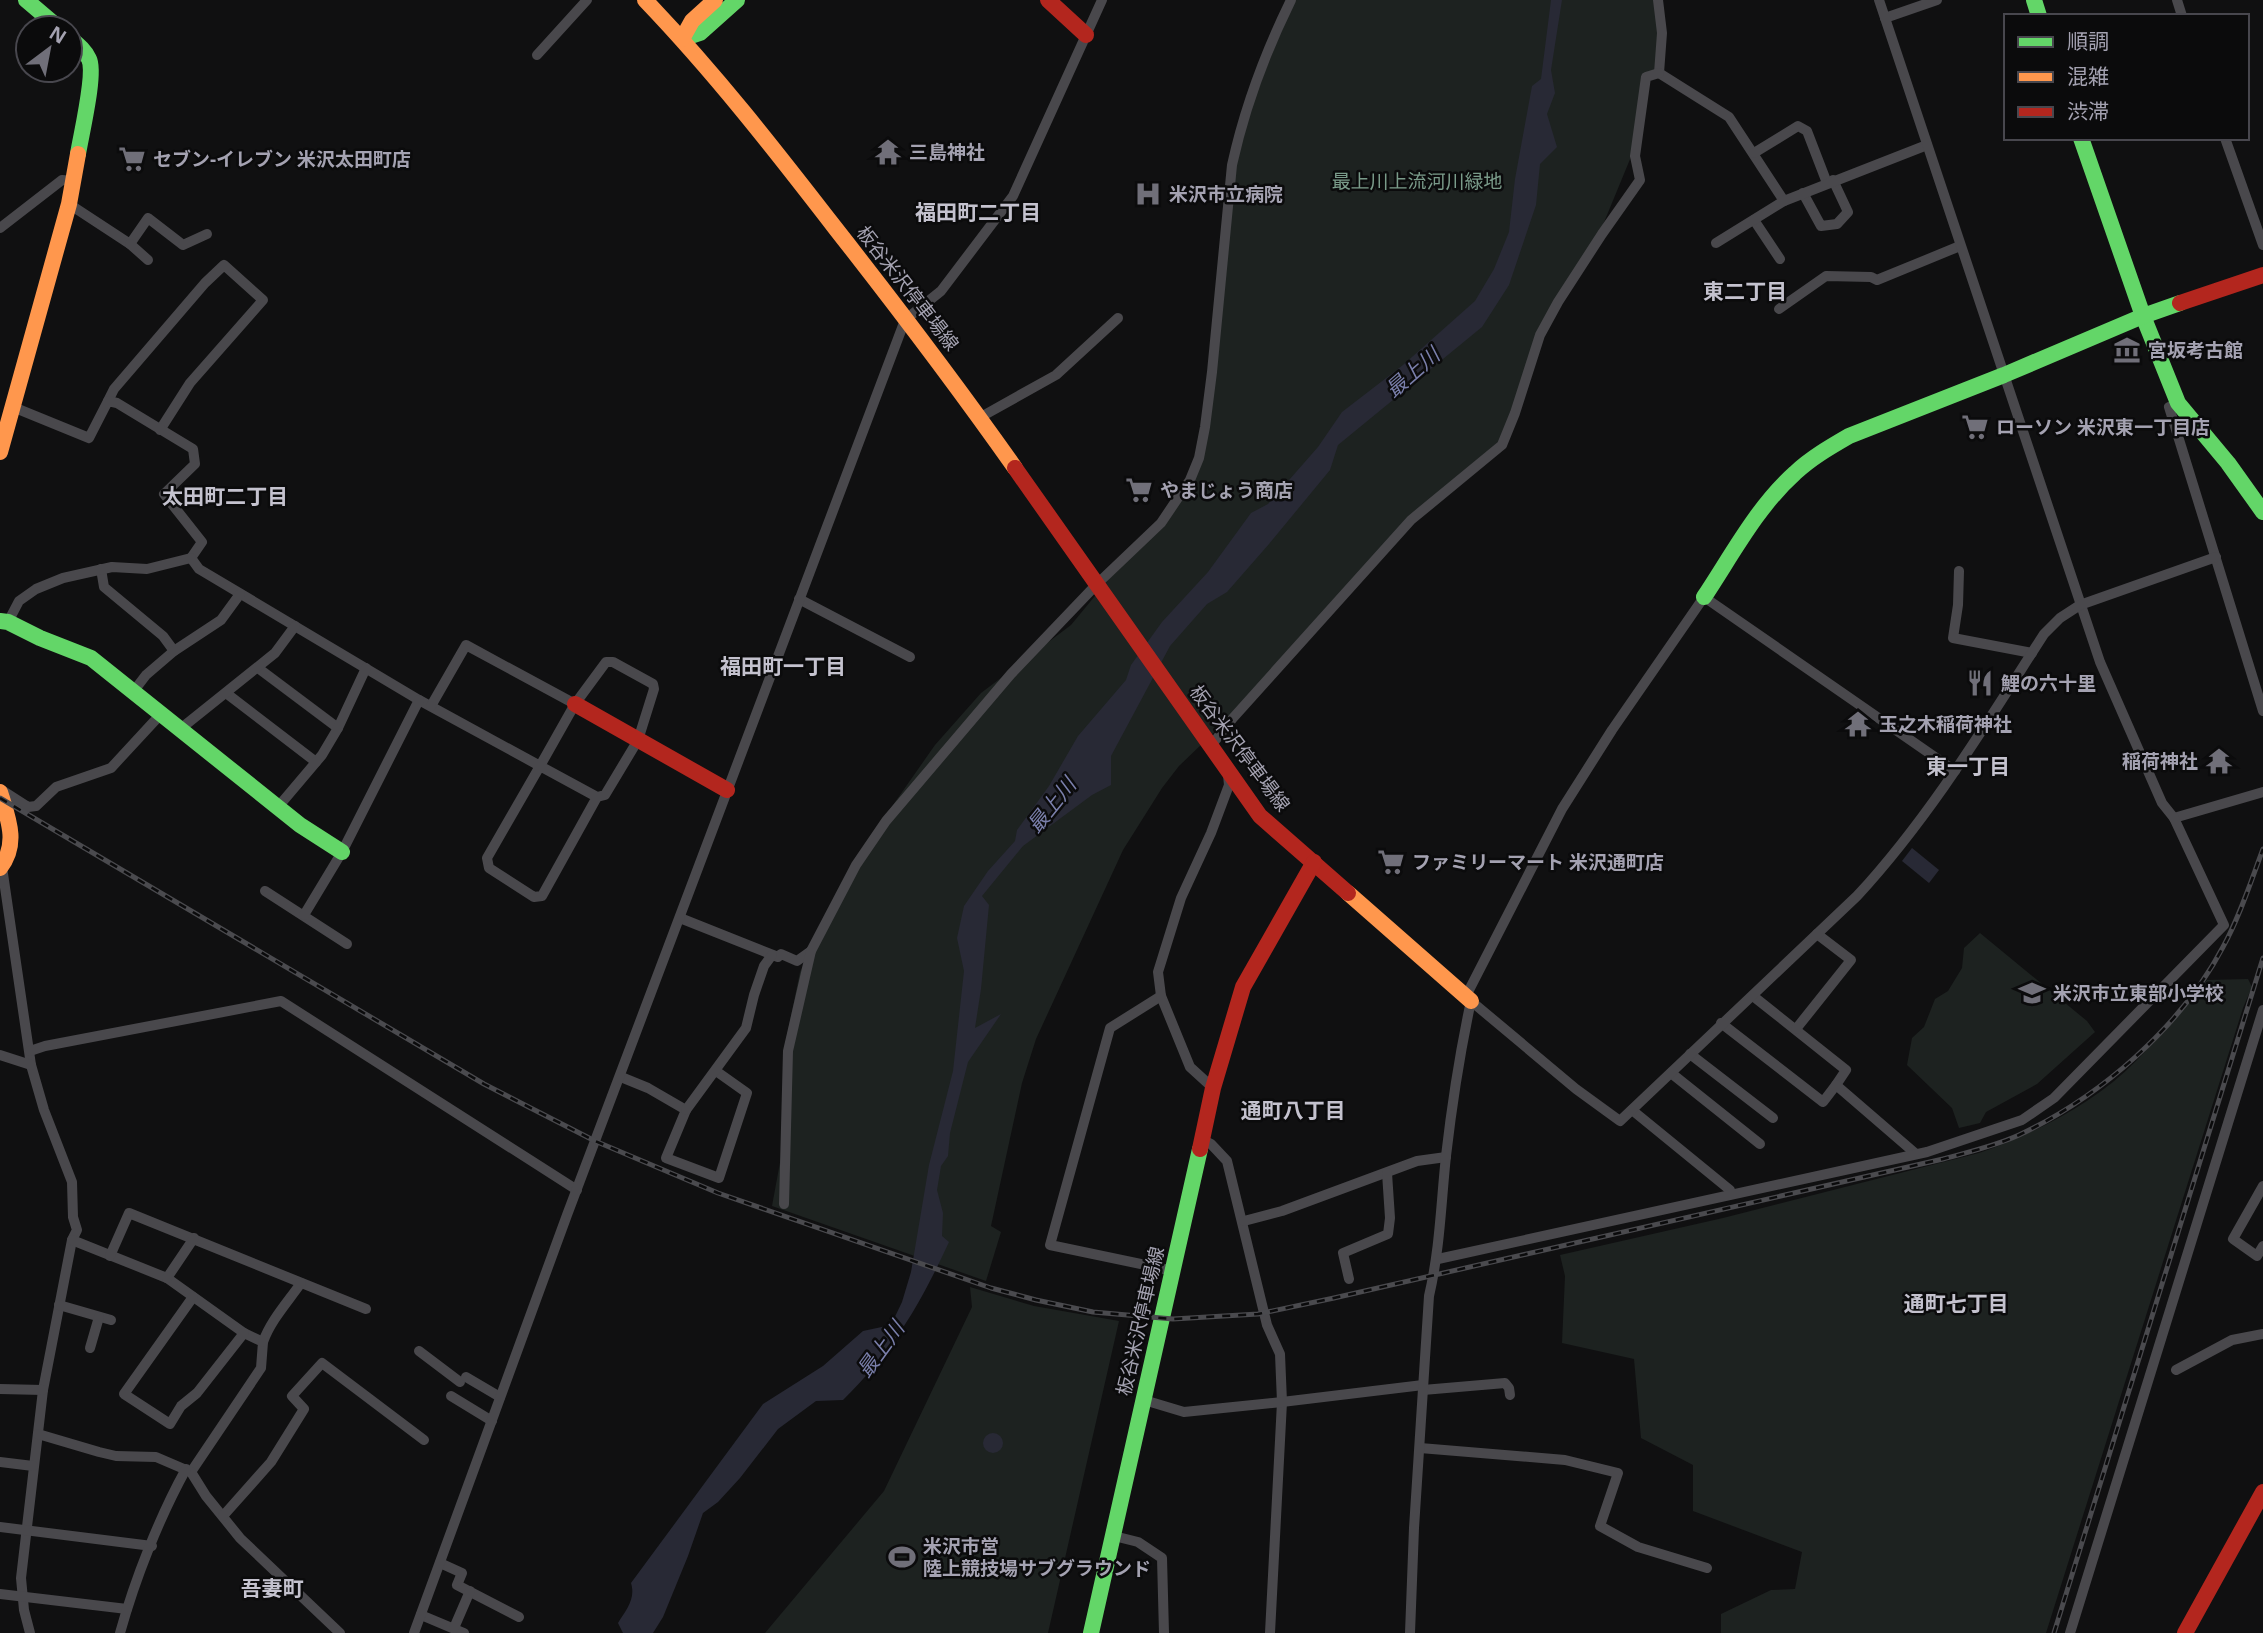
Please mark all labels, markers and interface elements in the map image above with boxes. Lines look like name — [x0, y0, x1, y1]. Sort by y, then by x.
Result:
north arrow — [14, 14, 84, 84]
legend — [2004, 14, 2249, 140]
text: N — [45, 19, 71, 50]
text: 順調 — [2067, 27, 2109, 55]
text: 混雑 — [2067, 62, 2109, 90]
text: 渋滞 — [2067, 97, 2109, 125]
temple icon: 三島神社 — [873, 137, 903, 167]
place label: 三島神社 — [909, 139, 985, 165]
supermarket icon: セブン-イレブン 米沢太田町店 — [117, 144, 147, 174]
place label: セブン-イレブン 米沢太田町店 — [153, 146, 411, 172]
park label: 最上川上流河川緑地 — [1331, 168, 1503, 194]
hospital icon: 米沢市立病院 — [1133, 179, 1163, 209]
place label: 米沢市立病院 — [1169, 181, 1283, 207]
district label: 福田町二丁目 — [915, 198, 1041, 226]
street label: 板谷米沢停車場線 — [851, 220, 965, 356]
district label: 東二丁目 — [1703, 277, 1787, 305]
museum icon: 宮坂考古館 — [2112, 335, 2142, 365]
place label: 宮坂考古館 — [2148, 337, 2243, 363]
water label: 最上川 — [1379, 339, 1446, 403]
supermarket icon: ローソン 米沢東一丁目店 — [1960, 412, 1990, 442]
place label: ローソン 米沢東一丁目店 — [1996, 414, 2210, 440]
supermarket icon: やまじょう商店 — [1124, 475, 1154, 505]
place label: やまじょう商店 — [1160, 477, 1293, 503]
district label: 太田町二丁目 — [162, 482, 288, 510]
district label: 福田町一丁目 — [720, 652, 846, 680]
restaurant icon: 鯉の六十里 — [1965, 668, 1995, 698]
place label: 鯉の六十里 — [2001, 670, 2096, 696]
street label: 板谷米沢停車場線 — [1184, 679, 1296, 817]
temple icon: 玉之木稲荷神社 — [1843, 709, 1873, 739]
place label: 玉之木稲荷神社 — [1879, 711, 2012, 737]
temple icon: 稲荷神社 — [2204, 746, 2234, 776]
place label: 稲荷神社 — [2122, 748, 2198, 774]
district label: 東一丁目 — [1926, 752, 2010, 780]
water label: 最上川 — [1020, 770, 1083, 838]
supermarket icon: ファミリーマート 米沢通町店 — [1376, 847, 1406, 877]
place label: ファミリーマート 米沢通町店 — [1412, 849, 1664, 875]
school or university icon: 米沢市立東部小学校 — [2017, 978, 2047, 1008]
place label: 米沢市立東部小学校 — [2053, 980, 2224, 1006]
district label: 通町八丁目 — [1241, 1096, 1346, 1124]
street label: 板谷米沢停車場線 — [1110, 1244, 1170, 1398]
district label: 通町七丁目 — [1904, 1289, 2009, 1317]
water label: 最上川 — [850, 1314, 911, 1383]
place label: 米沢市営 陸上競技場サブグラウンド — [923, 1533, 1151, 1581]
sports icon: 米沢市営 陸上競技場サブグラウンド — [887, 1542, 917, 1572]
district label: 吾妻町 — [241, 1574, 304, 1602]

